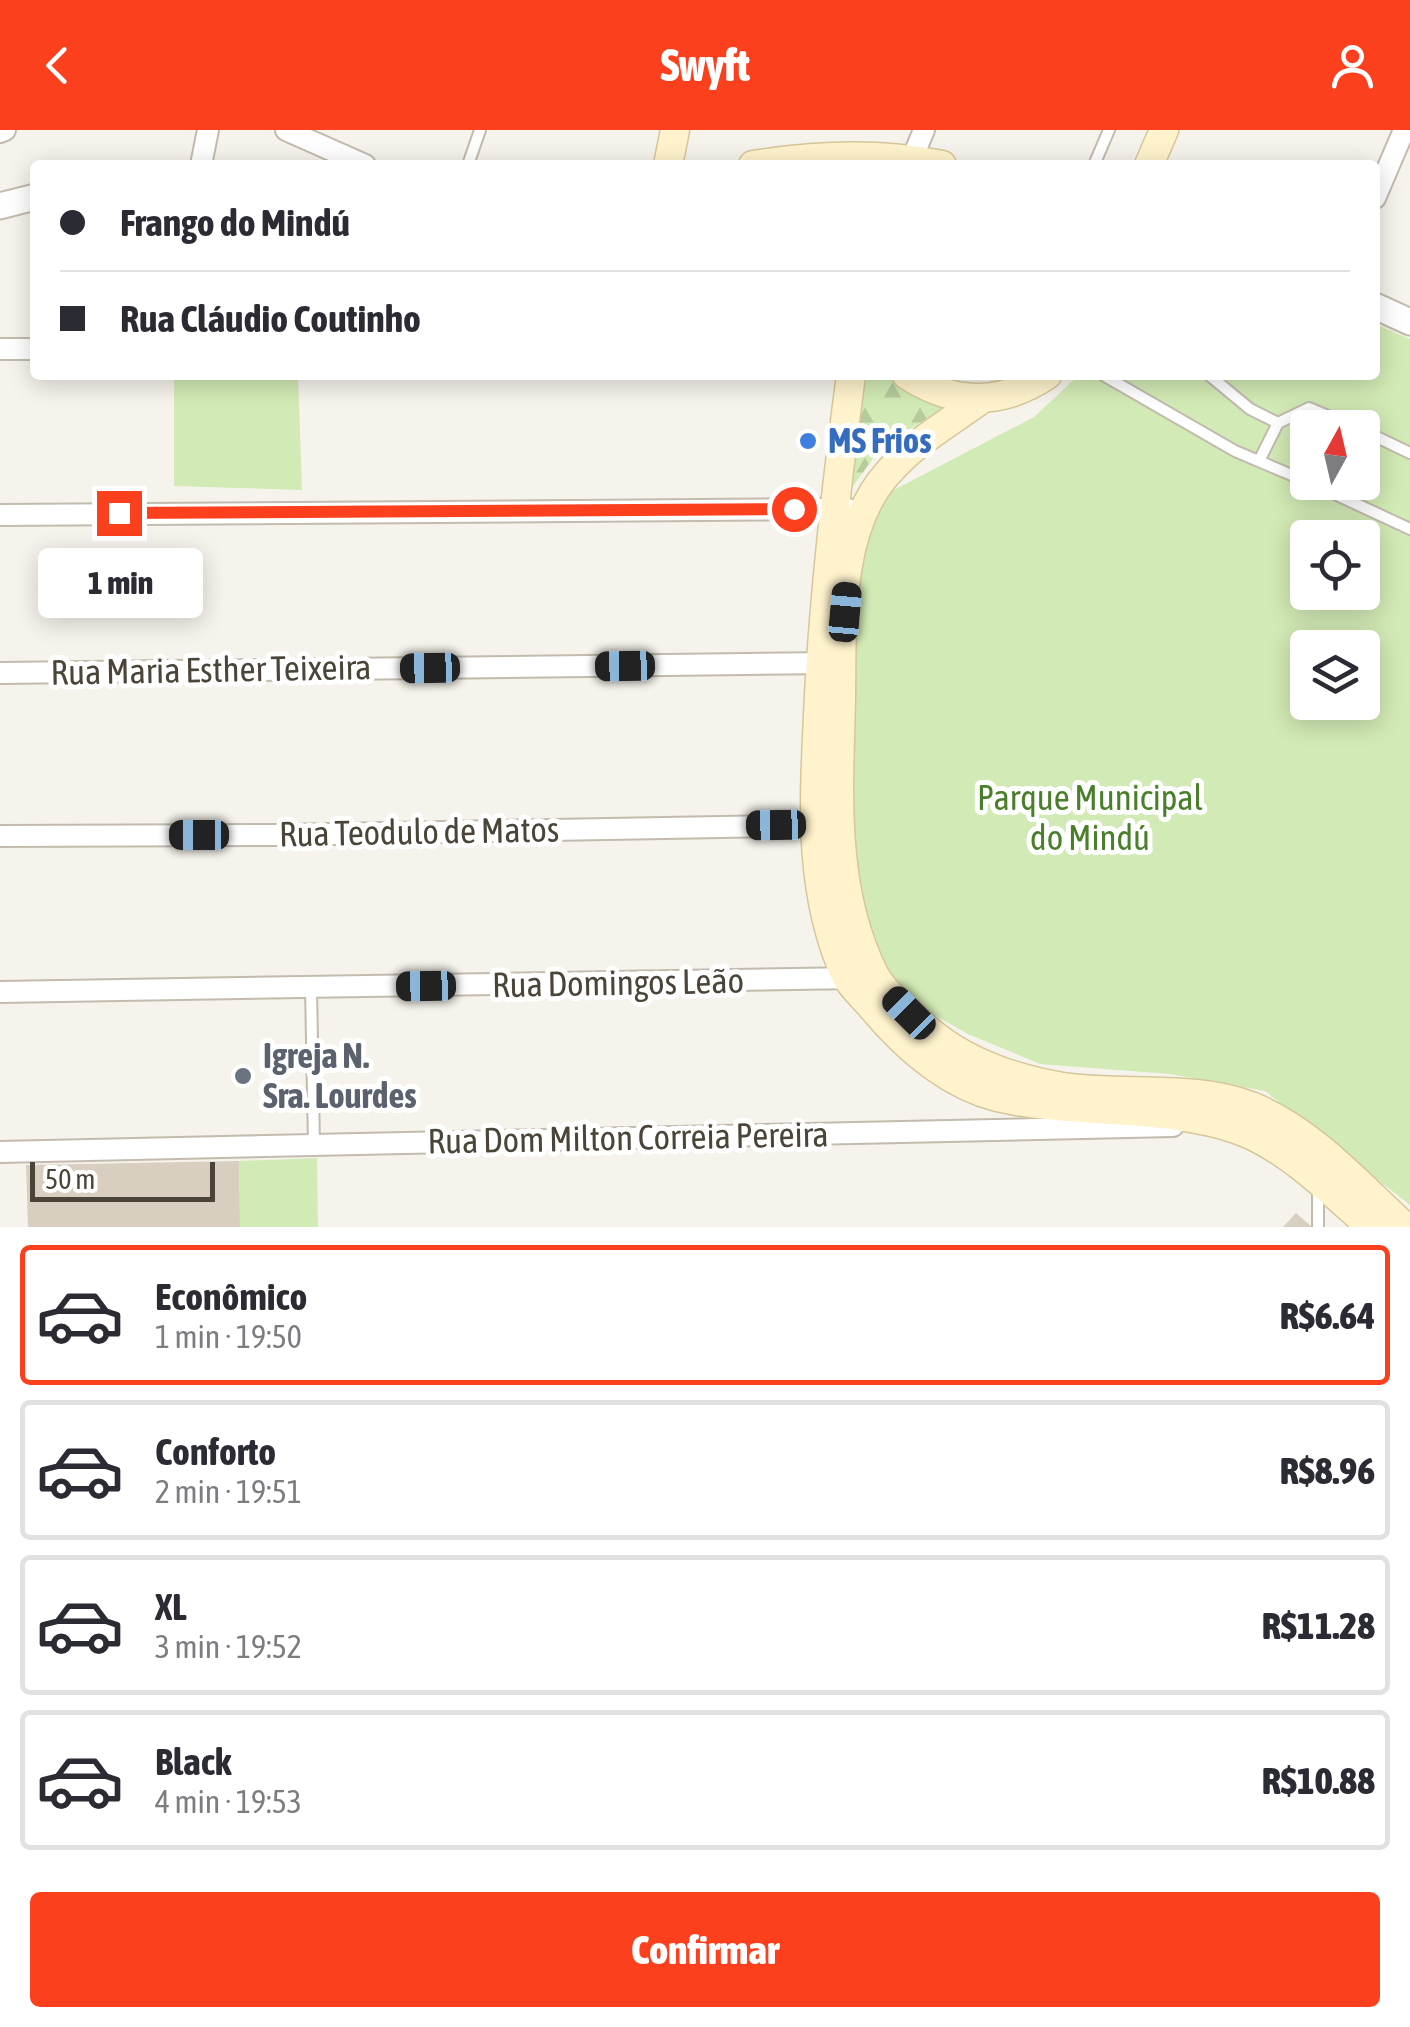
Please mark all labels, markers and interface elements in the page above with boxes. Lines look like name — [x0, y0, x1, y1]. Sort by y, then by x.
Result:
icon: back — [30, 38, 85, 93]
icon: person — [1325, 38, 1380, 93]
text: Swyft — [660, 39, 750, 91]
text: Frango do Mindú — [120, 201, 350, 244]
text: Rua Cláudio Coutinho — [120, 297, 421, 340]
north arrow — [1290, 410, 1380, 500]
map controls — [1290, 410, 1380, 720]
place label: MS Frios — [828, 420, 932, 460]
marker: MS Frios — [797, 430, 819, 452]
route start — [772, 487, 817, 532]
route end — [97, 491, 142, 536]
button: locate — [1290, 520, 1380, 610]
callout: 1 min — [36, 548, 202, 618]
text: 1 min — [88, 564, 153, 601]
car — [827, 581, 863, 643]
button: layers — [1290, 630, 1380, 720]
street label: Rua Maria Esther Teixeira — [50, 646, 372, 692]
car — [595, 650, 655, 682]
car — [400, 652, 460, 684]
park label: Parque Municipal do Mindú — [977, 777, 1203, 857]
street label: Rua Teodulo de Matos — [279, 809, 559, 853]
car — [746, 809, 806, 841]
car — [169, 820, 229, 850]
street label: Rua Domingos Leão — [492, 960, 744, 1004]
car — [396, 970, 456, 1002]
car — [877, 981, 941, 1045]
place label: Igreja N. Sra. Lourdes — [263, 1035, 417, 1115]
marker: Igreja N. Sra. Lourdes — [232, 1065, 254, 1087]
street label: Rua Dom Milton Correia Pereira — [427, 1114, 829, 1160]
scale bar — [30, 1157, 215, 1202]
text: 50 m — [45, 1163, 95, 1195]
icon: car — [35, 1270, 125, 1360]
text: Econômico — [155, 1275, 307, 1318]
text: R$6.64 — [1280, 1294, 1375, 1337]
text: 1 min · 19:50 — [155, 1318, 302, 1355]
icon: car — [35, 1425, 125, 1515]
text: Conforto — [155, 1430, 276, 1473]
text: R$8.96 — [1280, 1449, 1375, 1492]
text: 2 min · 19:51 — [155, 1473, 302, 1510]
icon: car — [35, 1580, 125, 1670]
text: XL — [155, 1585, 187, 1628]
text: R$11.28 — [1262, 1604, 1375, 1647]
text: 3 min · 19:52 — [155, 1628, 302, 1665]
icon: car — [35, 1735, 125, 1825]
text: Black — [155, 1740, 232, 1783]
text: R$10.88 — [1262, 1759, 1375, 1802]
text: 4 min · 19:53 — [155, 1783, 302, 1820]
button: Confirmar — [30, 1892, 1380, 2007]

